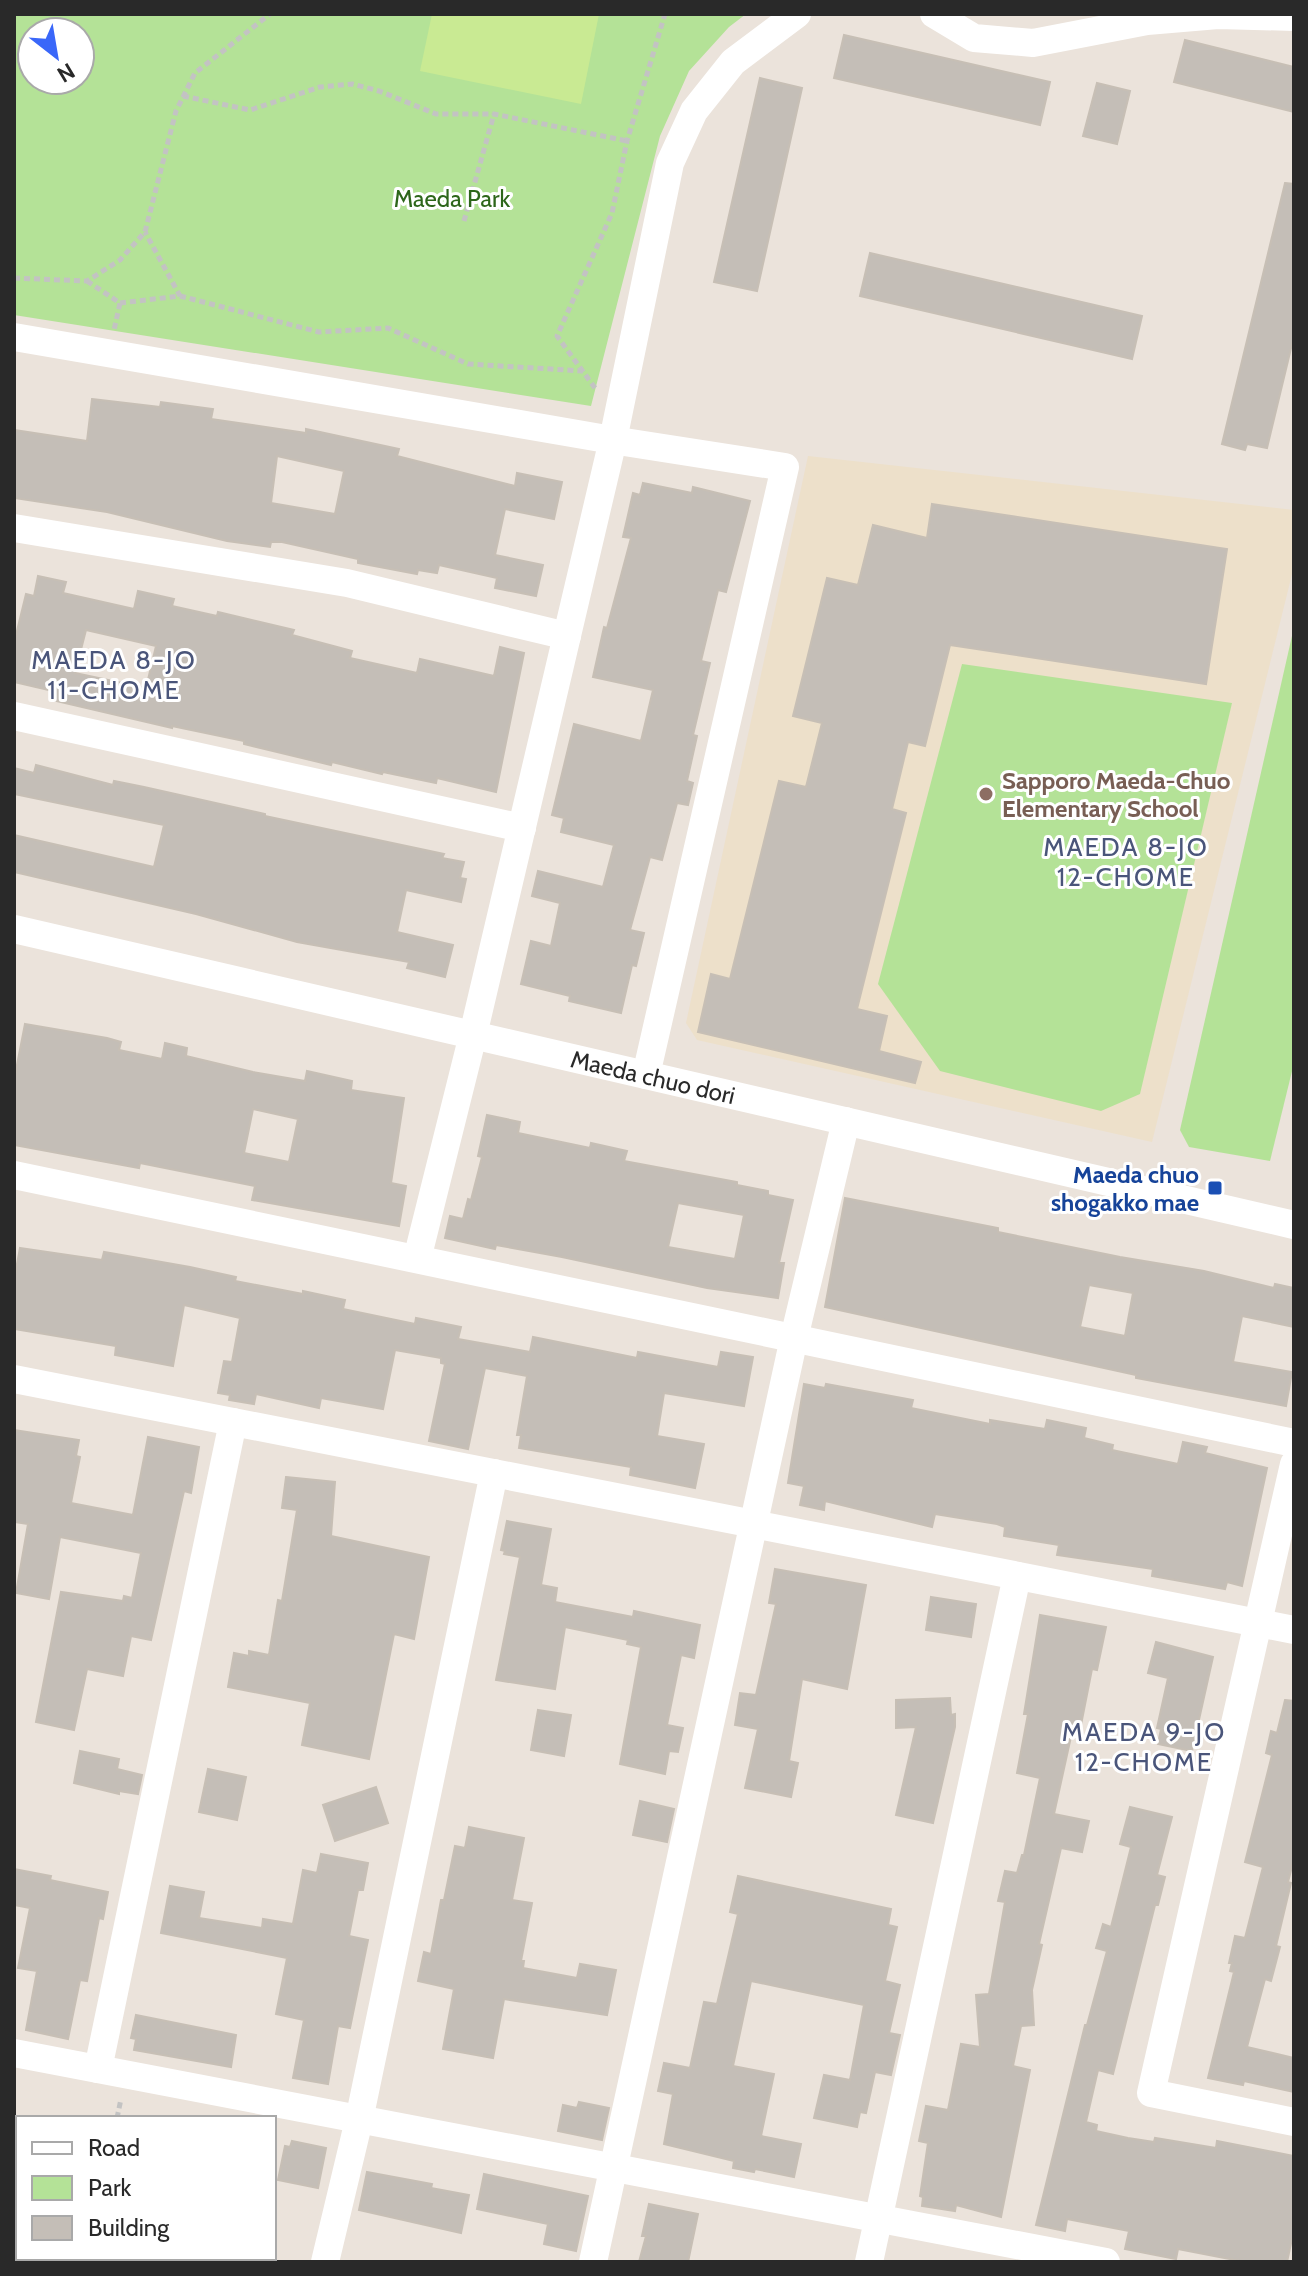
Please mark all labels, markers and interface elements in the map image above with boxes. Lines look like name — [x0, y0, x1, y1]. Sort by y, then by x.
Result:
north arrow — [16, 16, 96, 96]
text: N — [52, 57, 80, 88]
park label: Maeda Park — [394, 184, 511, 213]
district label: MAEDA 8-JO 11-CHOME — [31, 644, 197, 706]
place label: Sapporo Maeda-Chuo Elementary School — [1002, 766, 1231, 823]
marker: Sapporo Maeda-Chuo Elementary School — [977, 785, 995, 803]
district label: MAEDA 8-JO 12-CHOME — [1043, 831, 1209, 893]
street label: Maeda chuo dori — [568, 1044, 738, 1110]
place label: Maeda chuo shogakko mae — [1051, 1160, 1199, 1217]
marker: Maeda chuo shogakko mae — [1206, 1179, 1224, 1197]
district label: MAEDA 9-JO 12-CHOME — [1062, 1716, 1226, 1778]
legend — [16, 2116, 276, 2260]
text: Road — [88, 2133, 140, 2162]
text: Park — [88, 2173, 131, 2202]
text: Building — [88, 2213, 170, 2242]

